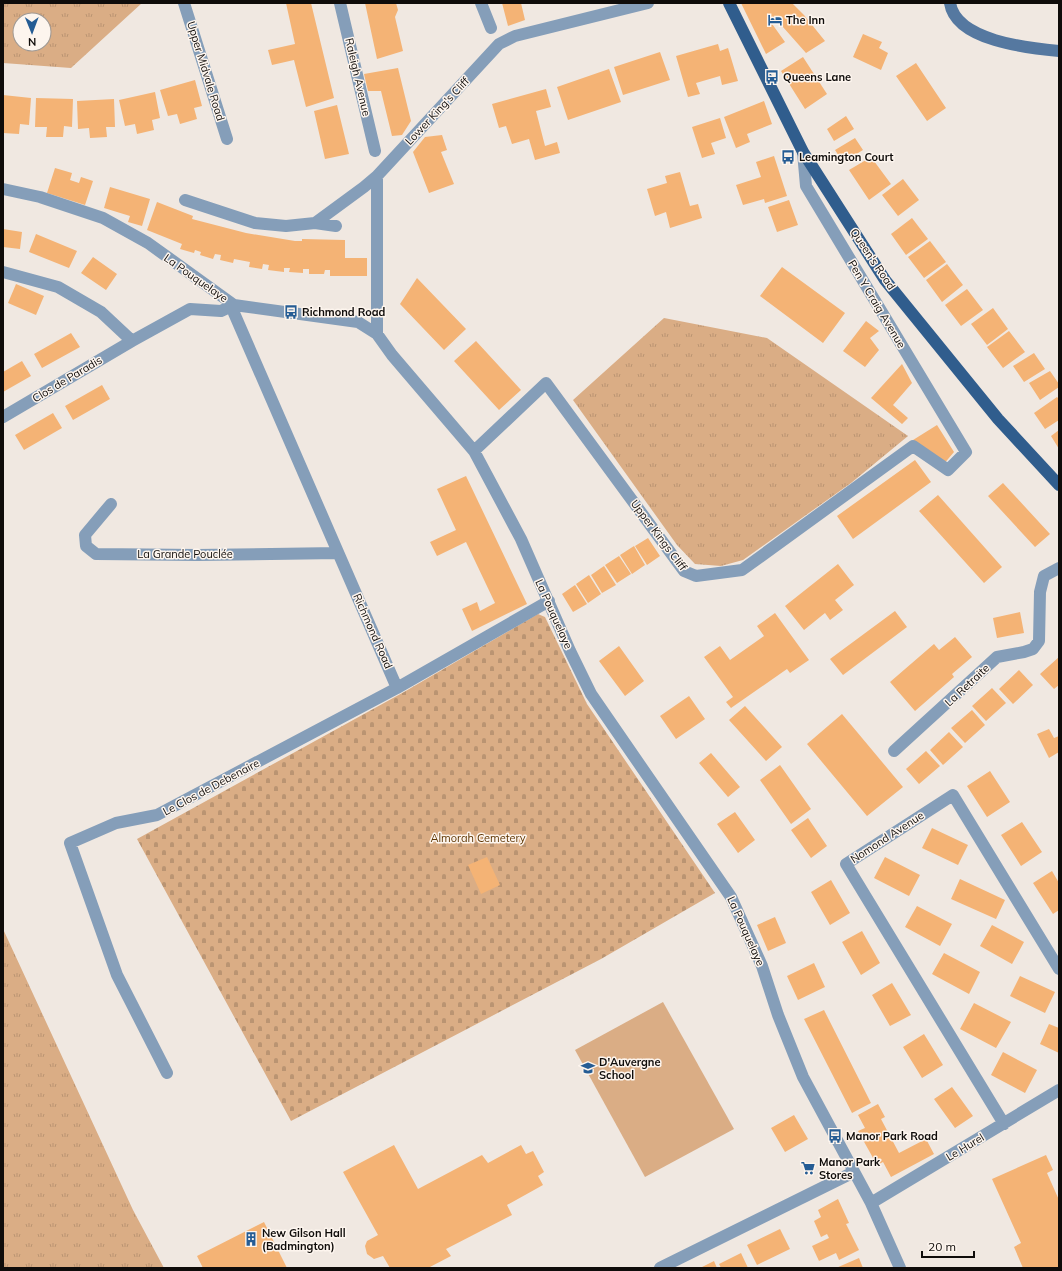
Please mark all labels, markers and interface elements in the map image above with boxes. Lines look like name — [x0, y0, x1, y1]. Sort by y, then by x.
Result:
north arrow — [12, 12, 52, 52]
hotel icon: The Inn — [767, 12, 783, 28]
place label: The Inn — [786, 13, 825, 27]
street label: Upper Midvale Road — [184, 19, 228, 123]
text: N — [28, 35, 36, 49]
street label: Raleigh Avenue — [342, 37, 374, 117]
bus stop icon: Queens Lane — [764, 69, 780, 85]
place label: Queens Lane — [783, 70, 851, 84]
street label: Lower King's Cliff — [402, 74, 472, 148]
bus stop icon: Leamington Court — [780, 149, 796, 165]
place label: Leamington Court — [799, 150, 893, 164]
street label: Queen's Road — [847, 226, 899, 292]
street label: La Pouquelaye — [161, 251, 231, 305]
street label: Pen Y Craig Avenue — [845, 257, 909, 351]
bus stop icon: Richmond Road — [283, 304, 299, 320]
place label: Richmond Road — [302, 305, 386, 319]
street label: Clos de Paradis — [30, 353, 104, 405]
street label: Upper Kings Cliff — [628, 497, 690, 573]
street label: La Grande Pouclée — [137, 547, 233, 561]
street label: La Pouquelaye — [532, 577, 576, 651]
street label: Richmond Road — [350, 591, 396, 671]
street label: La Retraite — [942, 661, 992, 709]
street label: Le Clos de Debenaire — [160, 756, 262, 818]
street label: Nomond Avenue — [848, 808, 926, 866]
park label: Almorah Cemetery — [430, 831, 526, 845]
street label: La Pouquelaye — [724, 894, 768, 968]
place label: D'Auvergne School — [599, 1055, 661, 1082]
school or university icon: D'Auvergne School — [580, 1060, 596, 1076]
bus stop icon: Manor Park Road — [827, 1128, 843, 1144]
place label: Manor Park Road — [846, 1129, 938, 1143]
street label: Le Hurel — [943, 1130, 987, 1164]
place label: Manor Park Stores — [819, 1155, 881, 1182]
supermarket icon: Manor Park Stores — [800, 1160, 816, 1176]
place label: New Gilson Hall (Badmington) — [262, 1226, 346, 1253]
building icon: New Gilson Hall (Badmington) — [243, 1231, 259, 1247]
scale bar — [922, 1233, 974, 1259]
text: 20 m — [928, 1239, 956, 1254]

